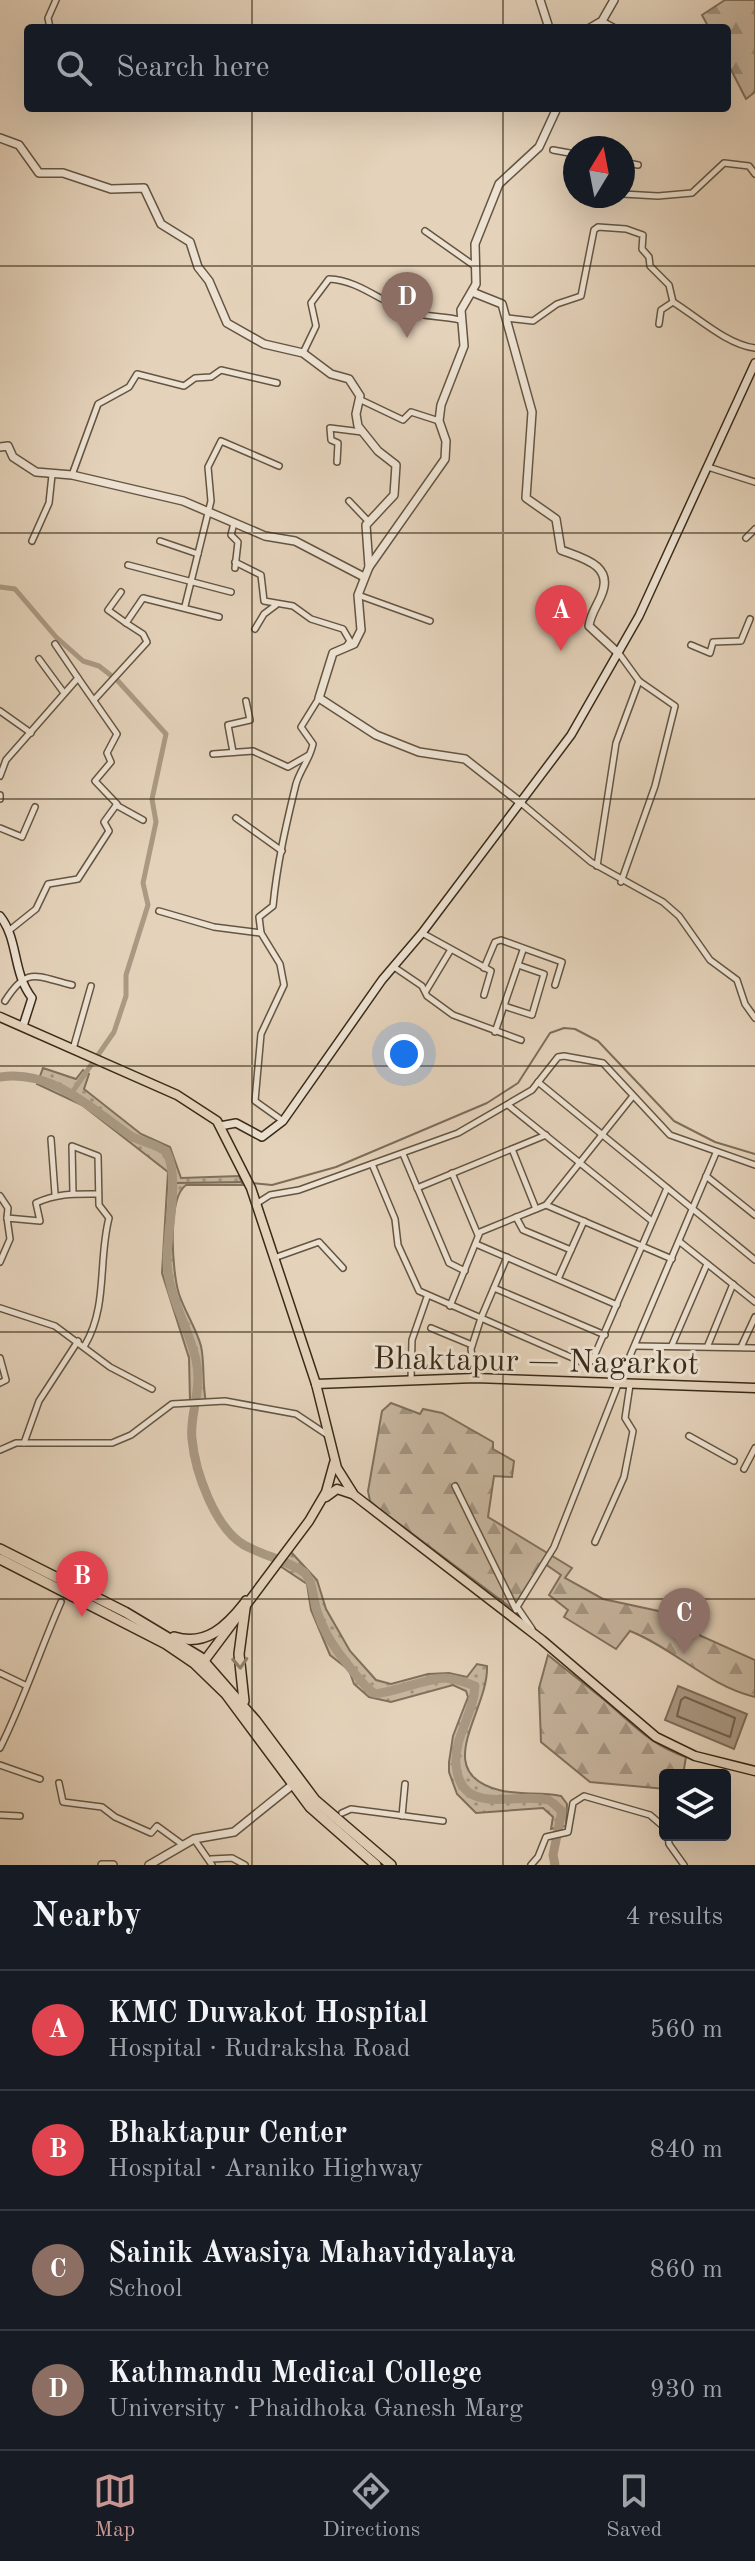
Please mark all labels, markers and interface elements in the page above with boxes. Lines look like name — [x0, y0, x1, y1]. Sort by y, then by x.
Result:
search box — [24, 24, 731, 112]
icon: search — [52, 46, 96, 90]
text: Search here — [116, 53, 270, 83]
north arrow — [563, 136, 635, 208]
pin: D — [381, 272, 433, 338]
pin: A — [535, 585, 587, 651]
your location — [384, 1034, 424, 1074]
street label: Bhaktapur — Nagarkot — [373, 1344, 699, 1382]
pin: B — [56, 1551, 108, 1617]
pin: C — [658, 1588, 710, 1654]
one-way arrow — [231, 1657, 248, 1670]
map controls — [659, 1769, 731, 1841]
button: layers — [659, 1769, 731, 1841]
text: Nearby — [32, 1900, 142, 1934]
text: 4 results — [625, 1904, 723, 1930]
text: KMC Duwakot Hospital — [108, 1999, 428, 2029]
text: A — [48, 2017, 68, 2043]
text: 560 m — [650, 2017, 723, 2043]
text: Hospital · Rudraksha Road — [108, 2036, 411, 2062]
text: Bhaktapur Center — [108, 2119, 347, 2149]
text: B — [49, 2137, 67, 2163]
text: 840 m — [650, 2137, 723, 2163]
text: Hospital · Araniko Highway — [108, 2156, 423, 2182]
text: Sainik Awasiya Mahavidyalaya — [108, 2239, 516, 2269]
text: C — [49, 2257, 67, 2283]
text: 860 m — [650, 2257, 723, 2283]
text: School — [108, 2276, 182, 2302]
text: Kathmandu Medical College — [108, 2359, 482, 2389]
text: D — [48, 2377, 68, 2403]
text: 930 m — [650, 2377, 723, 2403]
text: University · Phaidhoka Ganesh Marg — [108, 2396, 523, 2422]
tab: Map — [93, 2469, 137, 2544]
tab: Directions — [323, 2469, 420, 2544]
tab: Saved — [606, 2469, 662, 2544]

